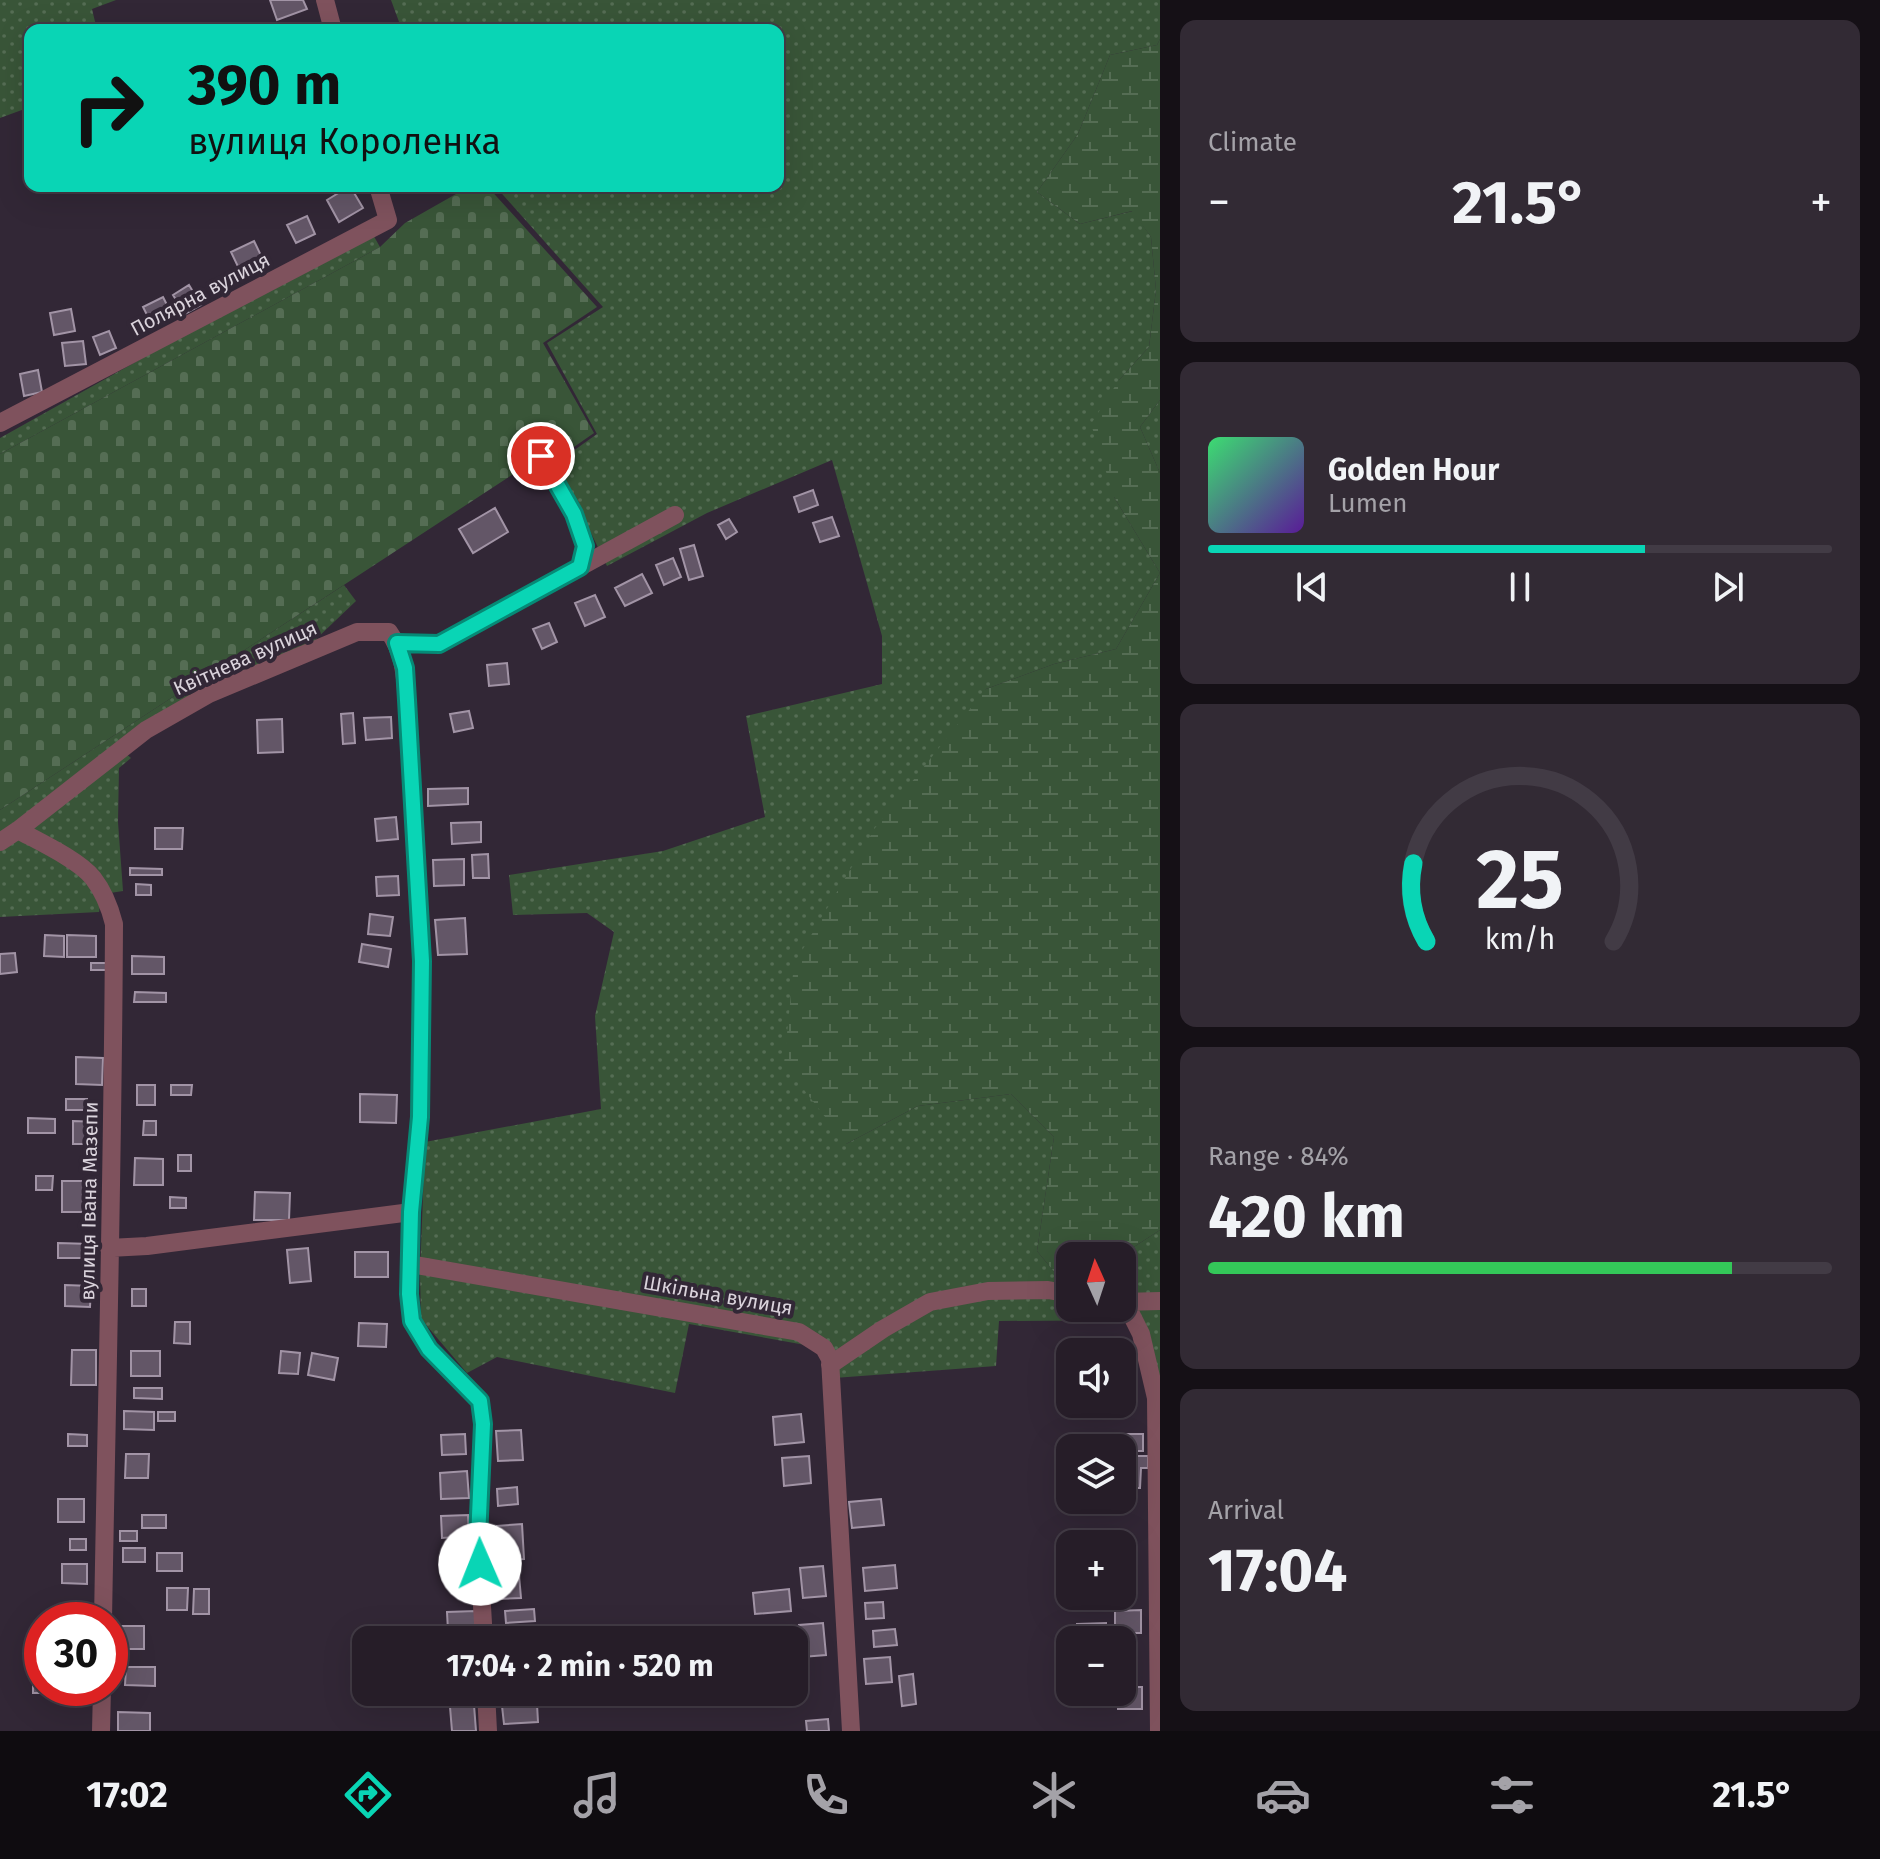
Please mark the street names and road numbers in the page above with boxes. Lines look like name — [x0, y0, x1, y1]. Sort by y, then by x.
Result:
street label: Полярна вулиця — [126, 247, 274, 341]
street label: Квітнева вулиця — [169, 616, 321, 700]
street label: вулиця Івана Мазепи — [75, 1101, 103, 1301]
street label: Шкільна вулиця — [641, 1270, 795, 1320]

